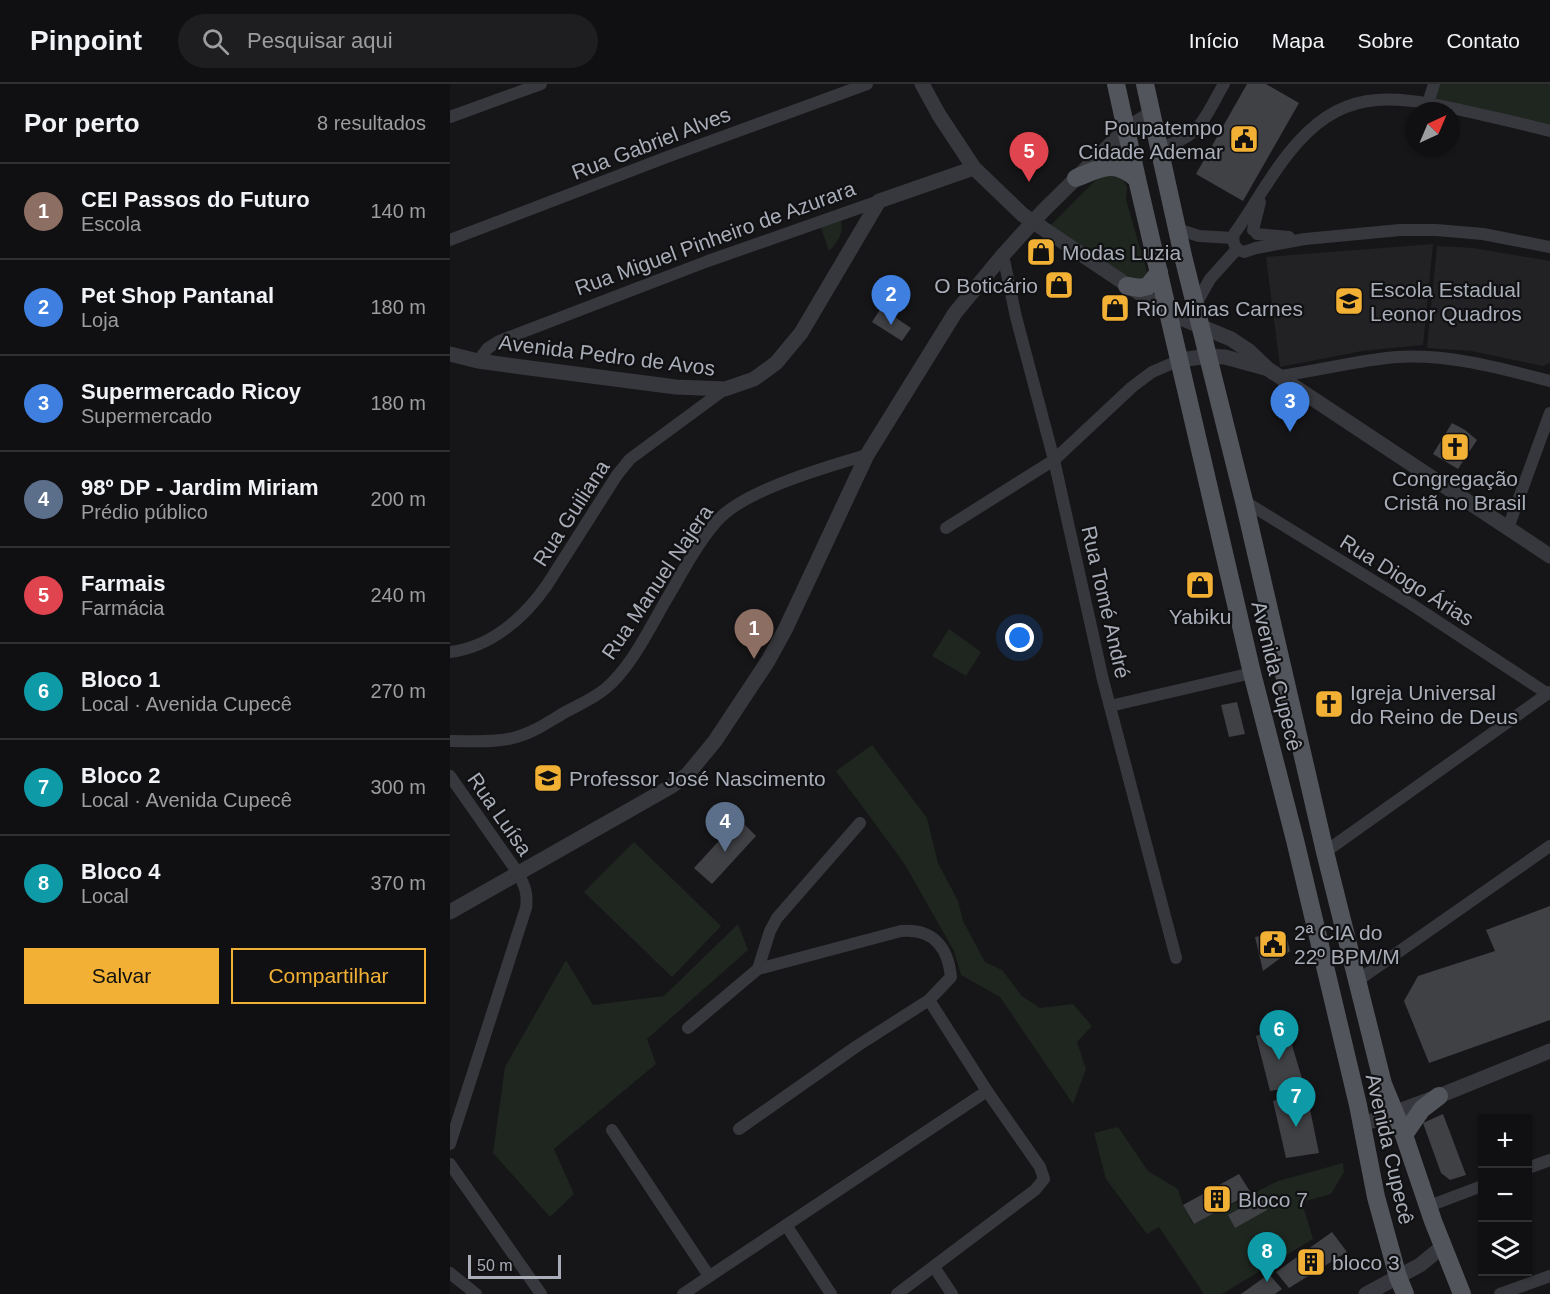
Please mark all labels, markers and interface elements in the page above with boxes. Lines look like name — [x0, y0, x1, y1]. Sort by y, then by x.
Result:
search box — [178, 14, 598, 68]
text: Pinpoint — [30, 25, 142, 56]
icon: search — [199, 25, 232, 58]
text: Pesquisar aqui — [247, 28, 393, 53]
text: Início — [1189, 29, 1239, 52]
text: Mapa — [1272, 29, 1324, 52]
text: Sobre — [1357, 29, 1413, 52]
text: Contato — [1446, 29, 1520, 52]
street label: Rua Gabriel Alves — [568, 102, 734, 184]
north arrow — [1406, 102, 1460, 156]
text: Por perto — [24, 108, 140, 138]
text: 8 resultados — [317, 112, 426, 134]
place label: Poupatempo Cidade Ademar — [1078, 116, 1223, 163]
public building icon: Poupatempo Cidade Ademar — [1228, 123, 1260, 155]
pin: 5 — [1010, 132, 1048, 182]
street label: Rua Miguel Pinheiro de Azurara — [572, 176, 859, 300]
text: CEI Passos do Futuro — [81, 187, 310, 212]
text: 1 — [38, 200, 49, 222]
text: 140 m — [370, 200, 426, 222]
text: Escola — [81, 213, 141, 235]
shop icon: Modas Luzia — [1025, 236, 1057, 268]
place label: Modas Luzia — [1062, 241, 1181, 264]
shop icon: O Boticário — [1043, 269, 1075, 301]
place label: O Boticário — [934, 274, 1038, 297]
pin: 2 — [872, 276, 910, 325]
place label: Escola Estadual Leonor Quadros — [1370, 278, 1522, 325]
text: Pet Shop Pantanal — [81, 283, 274, 308]
school or university icon: Escola Estadual Leonor Quadros — [1333, 285, 1365, 317]
shop icon: Rio Minas Carnes — [1099, 292, 1131, 324]
text: 2 — [38, 296, 49, 318]
text: 180 m — [370, 296, 426, 318]
place label: Rio Minas Carnes — [1136, 297, 1303, 320]
text: Loja — [81, 309, 119, 331]
street label: Avenida Pedro de Avos — [498, 330, 716, 380]
text: Supermercado Ricoy — [81, 379, 301, 404]
pin: 3 — [1270, 382, 1310, 432]
text: 3 — [38, 392, 49, 414]
text: 180 m — [370, 392, 426, 414]
text: Supermercado — [81, 405, 212, 427]
church icon: Congregação Cristã no Brasil — [1439, 431, 1471, 463]
street label: Rua Guiliana — [528, 456, 614, 570]
place label: Congregação Cristã no Brasil — [1384, 467, 1526, 514]
text: 98º DP - Jardim Miriam — [81, 475, 319, 500]
text: 4 — [38, 488, 49, 510]
text: 200 m — [370, 488, 426, 510]
street label: Rua Manuel Najera — [597, 500, 717, 663]
text: Prédio público — [81, 501, 208, 523]
street label: Rua Tomé André — [1077, 523, 1135, 681]
street label: Rua Diogo Árias — [1336, 530, 1478, 630]
shop icon: Yabiku — [1184, 569, 1216, 601]
text: Farmais — [81, 571, 165, 596]
text: 5 — [38, 584, 49, 606]
text: 240 m — [370, 584, 426, 606]
text: Farmácia — [81, 597, 164, 619]
street label: Avenida Cupecê — [1247, 599, 1307, 753]
place label: Yabiku — [1169, 605, 1231, 628]
pin: 1 — [734, 610, 774, 659]
your location — [1005, 623, 1034, 652]
text: Bloco 1 — [81, 667, 160, 692]
text: 6 — [38, 680, 49, 702]
text: 270 m — [370, 680, 426, 702]
place label: Igreja Universal do Reino de Deus — [1350, 681, 1518, 728]
church icon: Igreja Universal do Reino de Deus — [1313, 688, 1345, 720]
text: Local · Avenida Cupecê — [81, 693, 292, 715]
school or university icon: Professor José Nascimento — [532, 762, 564, 794]
text: Bloco 2 — [81, 763, 160, 788]
place label: Professor José Nascimento — [569, 767, 826, 790]
street label: Rua Luísa — [463, 768, 537, 860]
text: 7 — [38, 776, 49, 798]
text: 300 m — [370, 776, 426, 798]
text: Local · Avenida Cupecê — [81, 789, 292, 811]
pin: 4 — [706, 802, 744, 852]
text: Bloco 4 — [81, 859, 160, 884]
text: 8 — [38, 872, 49, 894]
text: 370 m — [370, 872, 426, 894]
text: Local — [81, 885, 129, 907]
place label: 2ª CIA do 22º BPM/M — [1294, 921, 1400, 968]
public building icon: 2ª CIA do 22º BPM/M — [1257, 928, 1289, 960]
button: Salvar — [24, 948, 219, 1004]
button: Compartilhar — [231, 948, 426, 1004]
pin: 6 — [1260, 1010, 1298, 1060]
street label: Avenida Cupecê — [1362, 1072, 1418, 1226]
pin: 7 — [1276, 1078, 1316, 1127]
map controls — [1478, 1114, 1532, 1276]
button: + — [1478, 1114, 1532, 1168]
button: − — [1478, 1168, 1532, 1222]
building icon: Bloco 7 — [1201, 1183, 1233, 1215]
place label: Bloco 7 — [1238, 1188, 1308, 1211]
button: layers — [1478, 1222, 1532, 1276]
pin: 8 — [1248, 1232, 1286, 1282]
building icon: bloco 3 — [1295, 1246, 1327, 1278]
place label: bloco 3 — [1332, 1251, 1400, 1274]
scale bar — [468, 1252, 561, 1280]
text: 50 m — [477, 1257, 513, 1274]

